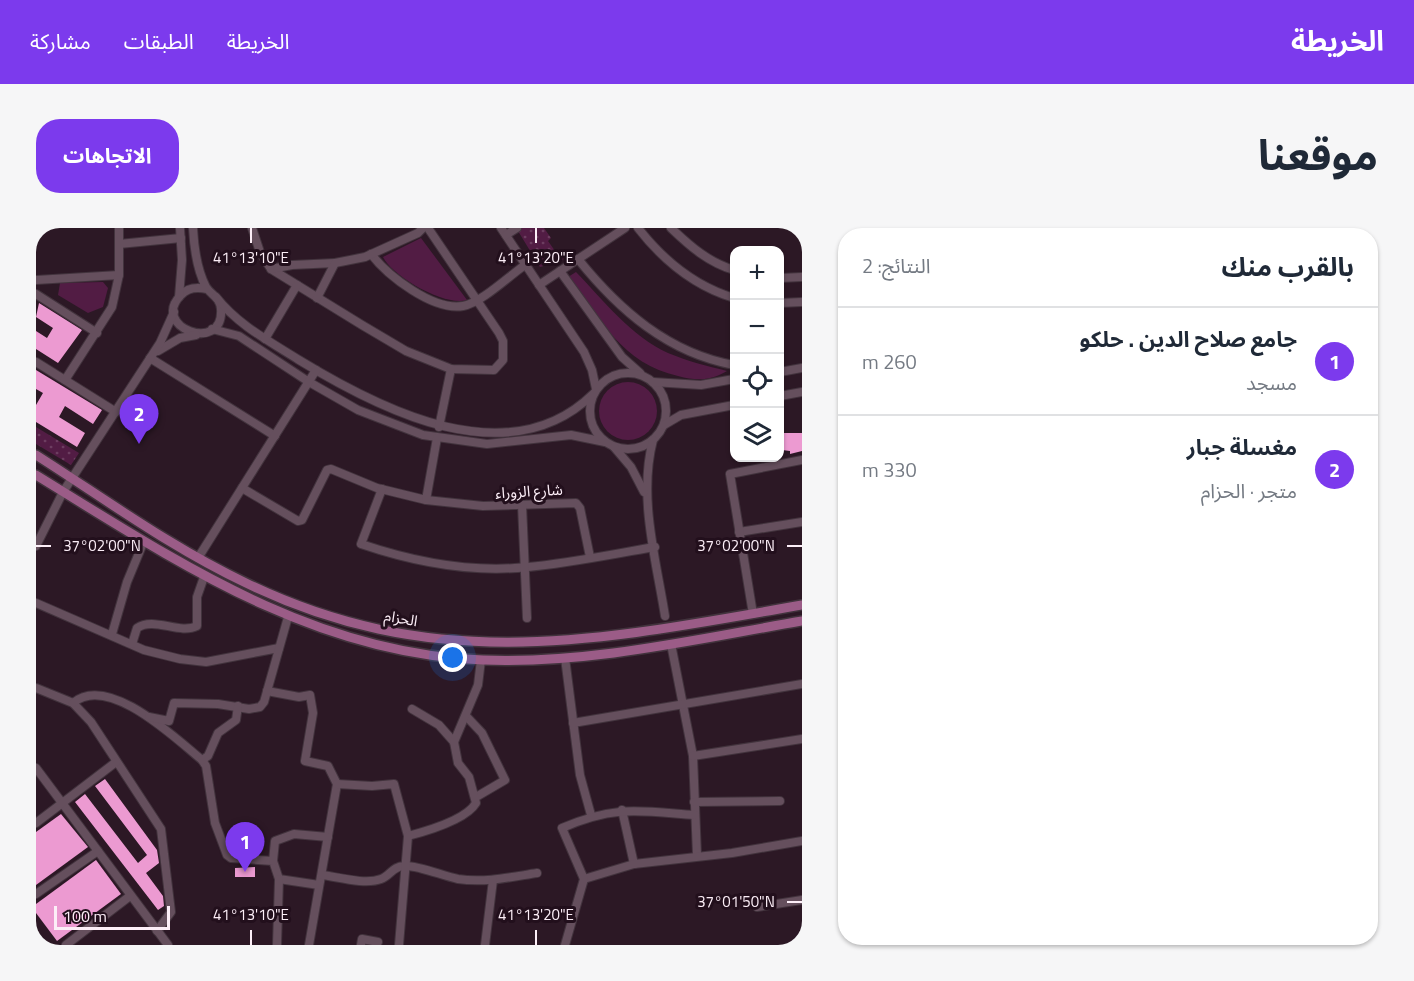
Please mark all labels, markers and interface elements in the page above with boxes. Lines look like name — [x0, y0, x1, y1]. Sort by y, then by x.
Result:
text: الخريطة — [1291, 19, 1384, 62]
text: مشاركة — [30, 25, 91, 57]
text: الطبقات — [124, 25, 194, 57]
text: الخريطة — [227, 25, 290, 57]
button: الاتجاهات — [36, 119, 179, 193]
text: موقعنا — [1258, 122, 1378, 186]
text: 41°13'10"E — [213, 246, 289, 269]
text: 41°13'20"E — [498, 246, 574, 269]
map controls — [730, 246, 784, 462]
button: + — [730, 246, 784, 300]
text: بالقرب منك — [1222, 247, 1354, 286]
text: النتائج: 2 — [862, 250, 930, 281]
button: − — [730, 300, 784, 354]
text: جامع صلاح الدين . حلكو — [1079, 322, 1297, 356]
text: 260 m — [862, 346, 917, 377]
text: 1 — [1329, 346, 1340, 377]
button: locate — [730, 354, 784, 408]
text: مسجد — [1246, 367, 1297, 398]
pin: 2 — [120, 394, 158, 444]
button: layers — [730, 408, 784, 462]
text: مغسلة جبار — [1187, 430, 1297, 464]
text: 330 m — [862, 454, 917, 485]
text: 2 — [1329, 454, 1340, 485]
text: متجر · الحزام — [1201, 475, 1297, 506]
street label: شارع الزوراء — [495, 478, 564, 505]
text: 37°02'00"N — [63, 534, 141, 557]
text: 37°02'00"N — [697, 534, 775, 557]
street label: الحزام — [383, 604, 419, 632]
your location — [438, 643, 467, 672]
pin: 1 — [226, 822, 264, 872]
text: 37°01'50"N — [697, 890, 775, 913]
scale bar — [54, 903, 170, 930]
text: 41°13'10"E — [213, 903, 289, 926]
text: 41°13'20"E — [498, 903, 574, 926]
text: 100 m — [63, 904, 107, 928]

